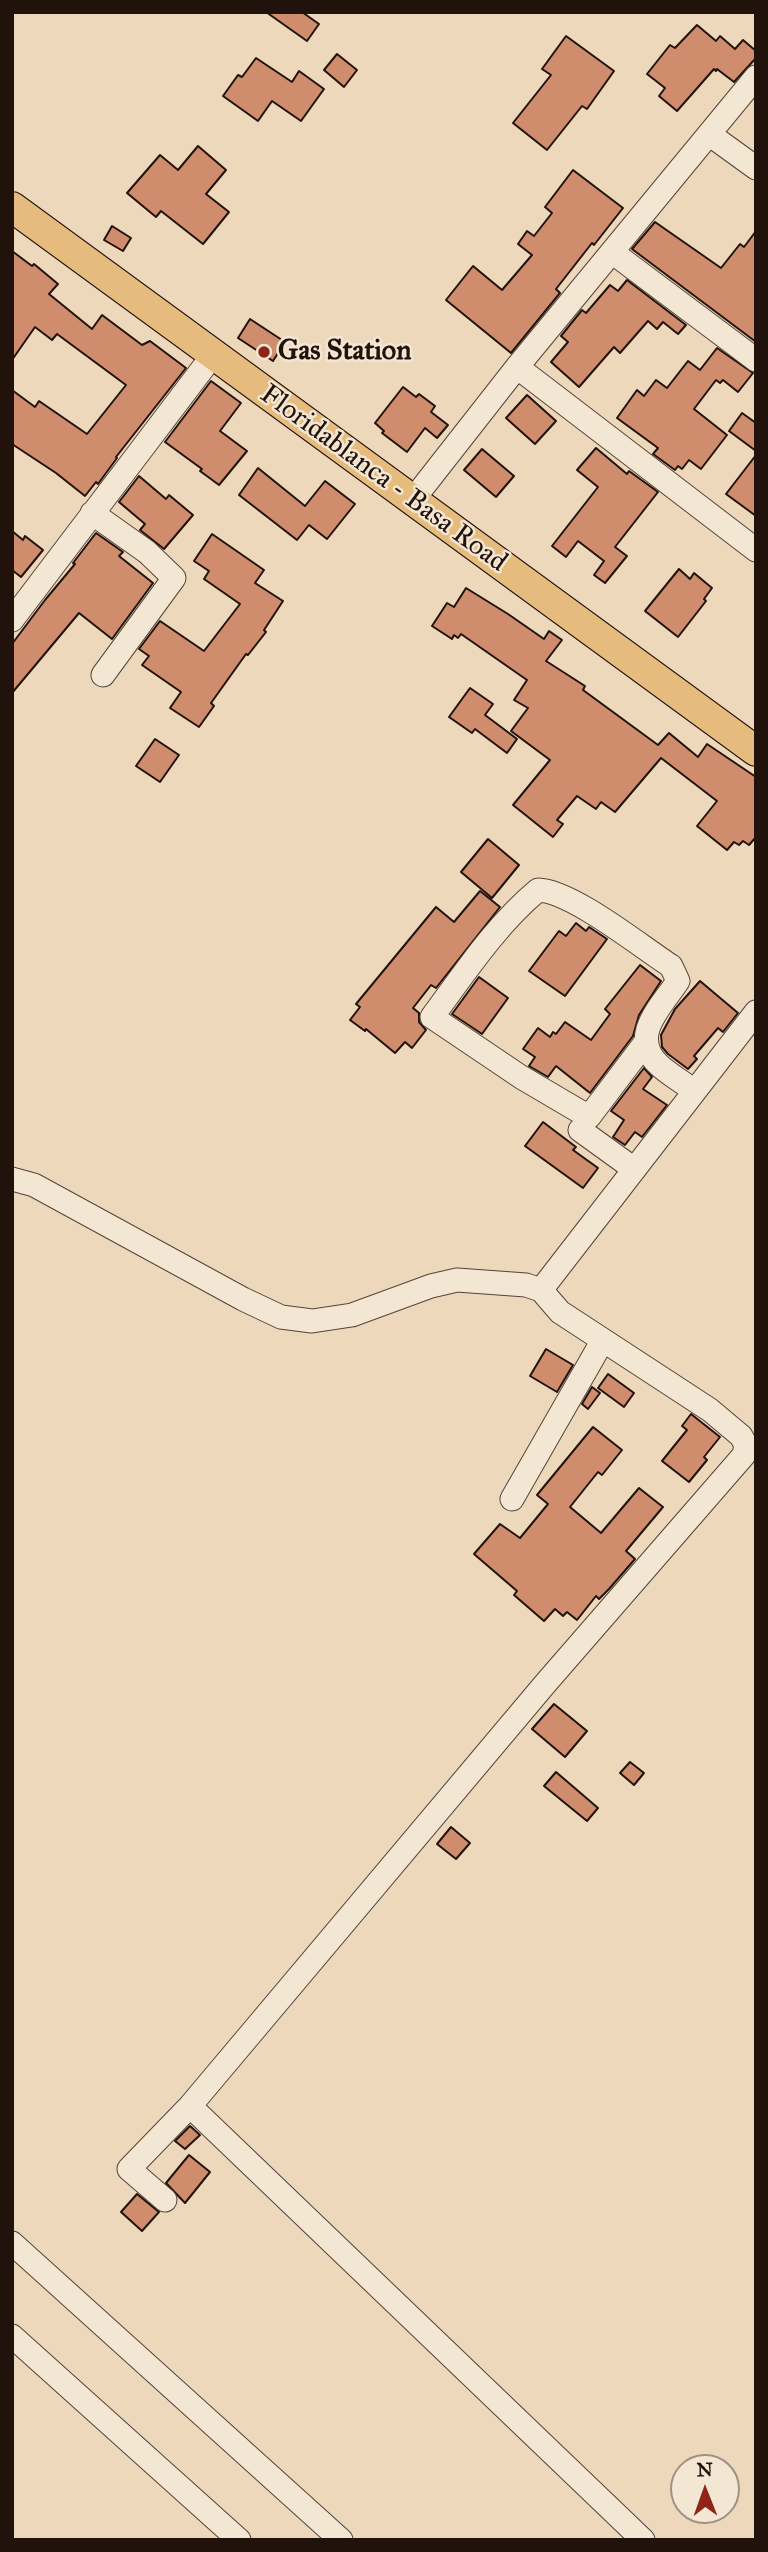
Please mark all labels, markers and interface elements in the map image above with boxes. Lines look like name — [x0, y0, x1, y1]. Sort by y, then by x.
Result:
place label: Gas Station — [278, 335, 411, 369]
marker: Gas Station — [256, 344, 272, 360]
street label: Floridablanca - Basa Road — [253, 378, 513, 580]
north arrow — [670, 2454, 740, 2524]
text: N — [696, 2458, 713, 2481]

